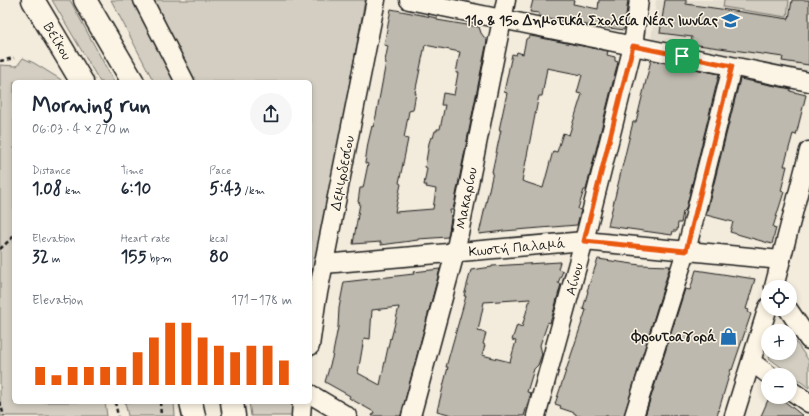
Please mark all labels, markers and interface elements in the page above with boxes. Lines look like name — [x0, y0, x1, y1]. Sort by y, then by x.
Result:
school or university icon: 11ο & 15ο Δημοτικά Σχολεία Νέας Ιωνίας — [721, 10, 741, 30]
place label: 11ο & 15ο Δημοτικά Σχολεία Νέας Ιωνίας — [465, 11, 718, 30]
street label: Βεΐκου — [39, 19, 75, 64]
pin — [665, 39, 699, 73]
icon: arrive — [671, 45, 693, 67]
text: Morning run — [32, 92, 151, 120]
button: share — [250, 93, 292, 135]
text: 06:03 · 4 × 270 m — [32, 121, 130, 138]
street label: Δεμιρδεσίου — [327, 134, 359, 212]
text: Distance — [32, 164, 71, 178]
text: Time — [121, 164, 144, 178]
text: Pace — [209, 164, 231, 178]
street label: Μακαρίου — [452, 166, 482, 231]
text: 1.08 — [32, 178, 62, 200]
text: 6:10 — [121, 178, 151, 200]
text: 5:43 — [209, 178, 241, 200]
text: km — [62, 184, 81, 198]
text: /km — [241, 184, 265, 198]
text: Elevation — [32, 232, 75, 246]
text: Heart rate — [121, 232, 170, 246]
text: kcal — [209, 232, 228, 246]
street label: Κωστή Παλαμά — [468, 235, 566, 261]
text: 32 — [32, 246, 49, 268]
text: 155 — [121, 246, 147, 268]
text: 80 — [209, 246, 229, 268]
text: m — [49, 252, 60, 266]
text: bpm — [147, 252, 172, 266]
street label: Αίνου — [562, 261, 588, 298]
map controls — [761, 280, 797, 404]
button: locate — [761, 280, 797, 316]
text: Elevation — [32, 292, 83, 309]
text: 171–178 m — [231, 292, 292, 309]
button: + — [761, 324, 797, 360]
shop icon: Φρουτοαγορά — [719, 326, 739, 346]
place label: Φρουτοαγορά — [631, 328, 716, 346]
button: − — [761, 368, 797, 404]

